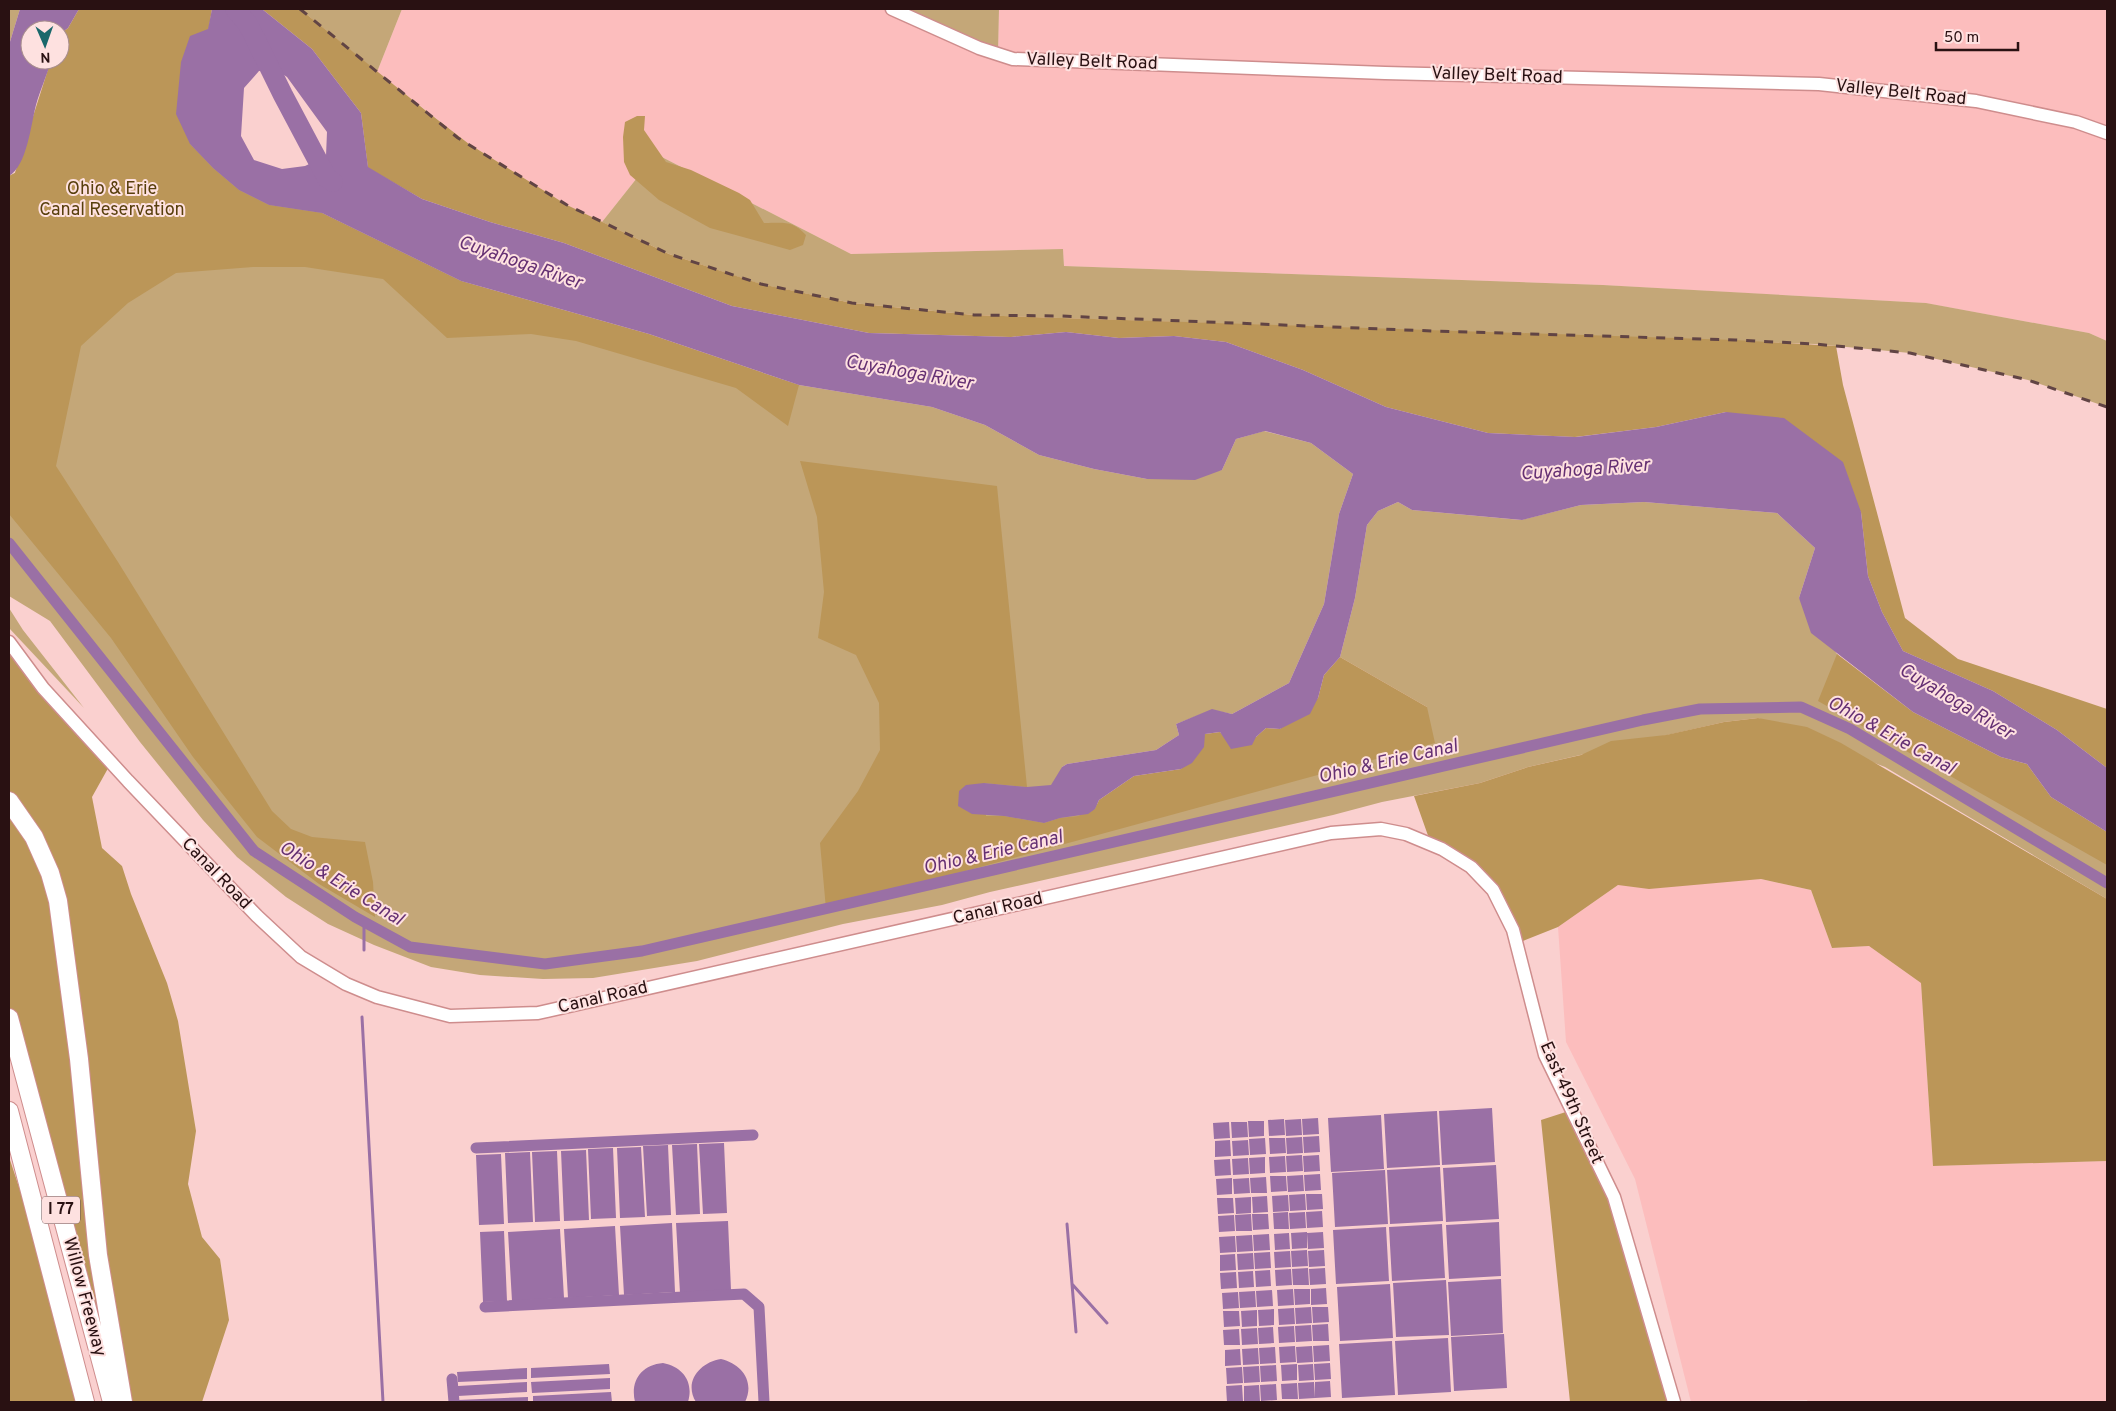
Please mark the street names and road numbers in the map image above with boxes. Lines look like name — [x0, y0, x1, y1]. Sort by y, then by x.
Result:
street label: Valley Belt Road — [1026, 48, 1158, 76]
street label: Valley Belt Road — [1431, 62, 1563, 90]
street label: Valley Belt Road — [1834, 75, 1968, 111]
street label: Canal Road — [176, 833, 256, 915]
street label: Canal Road — [951, 887, 1045, 931]
street label: Canal Road — [556, 976, 650, 1020]
street label: East 49th Street — [1534, 1038, 1608, 1168]
road number: I 77 — [42, 1196, 80, 1224]
street label: Willow Freeway — [57, 1235, 111, 1359]

